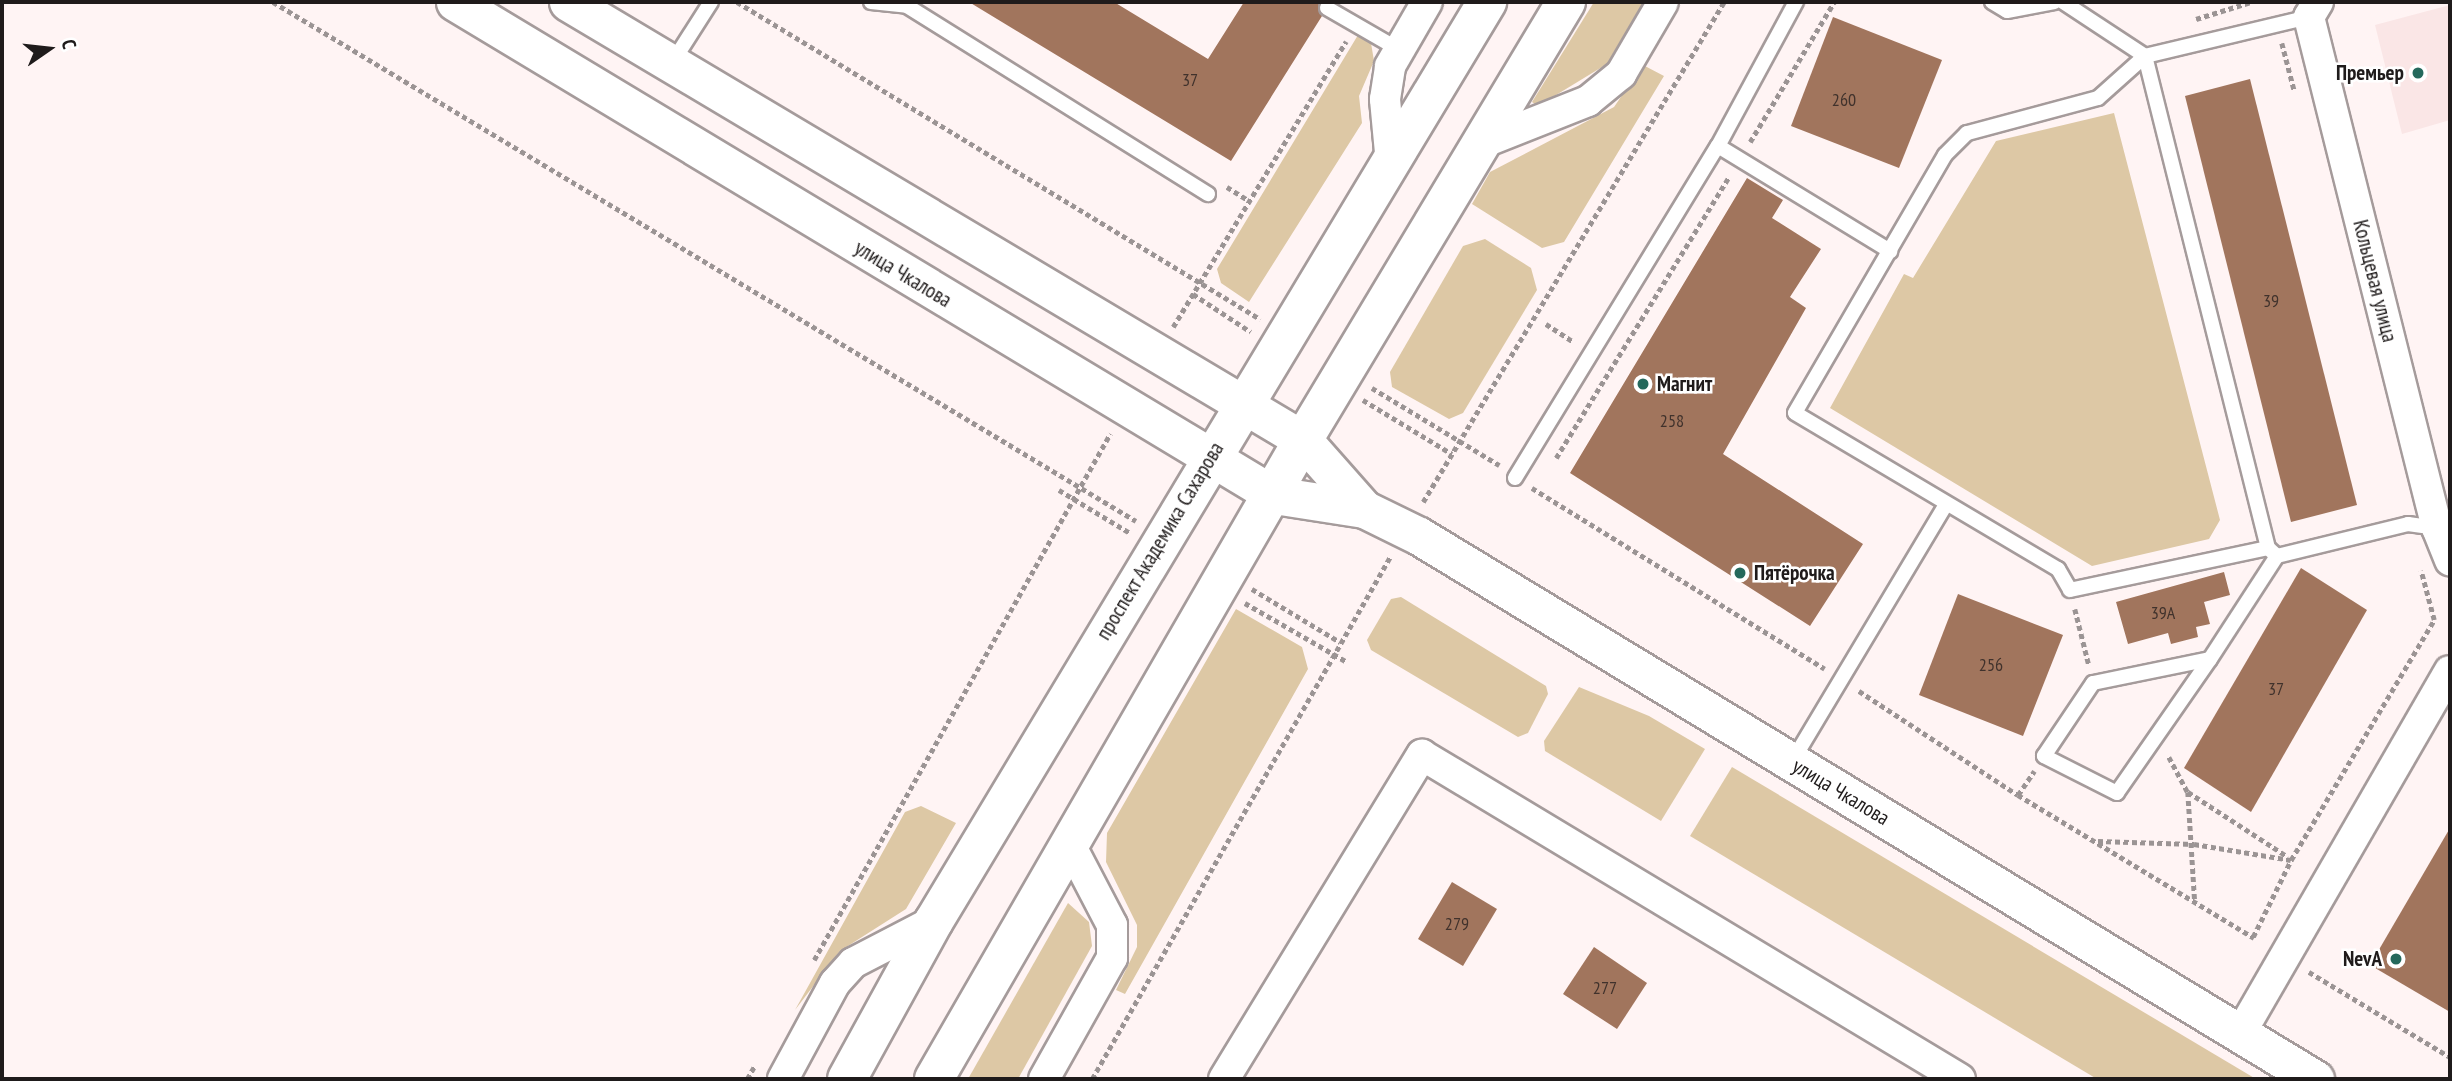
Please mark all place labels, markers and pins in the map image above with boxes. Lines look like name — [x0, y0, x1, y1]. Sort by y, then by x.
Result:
place label: Премьер — [2336, 60, 2404, 86]
marker: Премьер — [2410, 65, 2426, 81]
place label: Магнит — [1657, 371, 1712, 397]
marker: Магнит — [1635, 376, 1651, 392]
place label: Пятёрочка — [1754, 560, 1835, 586]
marker: Пятёрочка — [1732, 565, 1748, 581]
place label: NevA — [2343, 946, 2382, 972]
marker: NevA — [2388, 951, 2404, 967]

